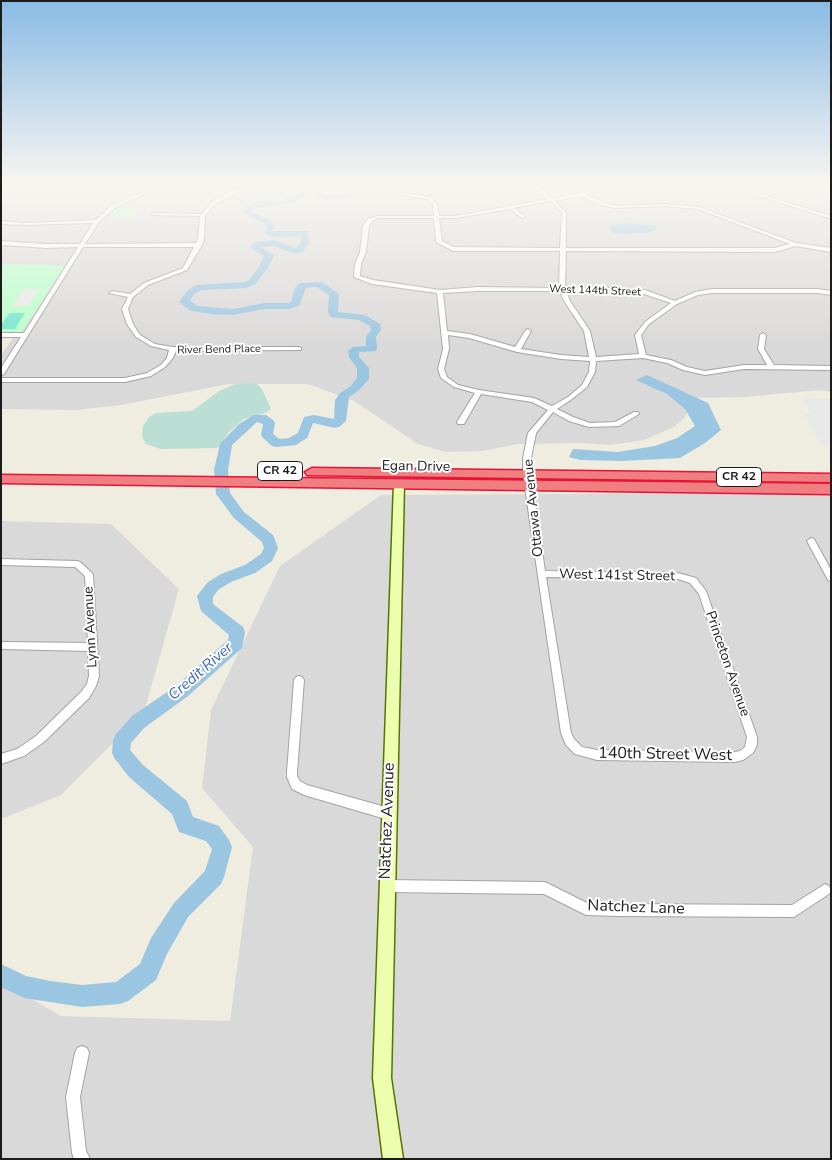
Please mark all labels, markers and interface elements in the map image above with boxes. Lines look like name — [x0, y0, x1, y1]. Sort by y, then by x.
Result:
street label: West 144th Street — [549, 283, 641, 299]
street label: River Bend Place — [177, 343, 261, 357]
street label: Egan Drive — [382, 458, 450, 476]
street label: Ottawa Avenue — [521, 458, 547, 558]
road number: CR 42 — [258, 462, 302, 481]
road number: CR 42 — [716, 468, 762, 487]
street label: West 141st Street — [559, 567, 675, 585]
street label: Lynn Avenue — [80, 586, 102, 668]
street label: Princeton Avenue — [701, 609, 753, 719]
water label: Credit River — [165, 639, 237, 705]
street label: 140th Street West — [598, 744, 732, 766]
street label: Natchez Avenue — [376, 762, 400, 880]
street label: Natchez Lane — [587, 897, 685, 919]

